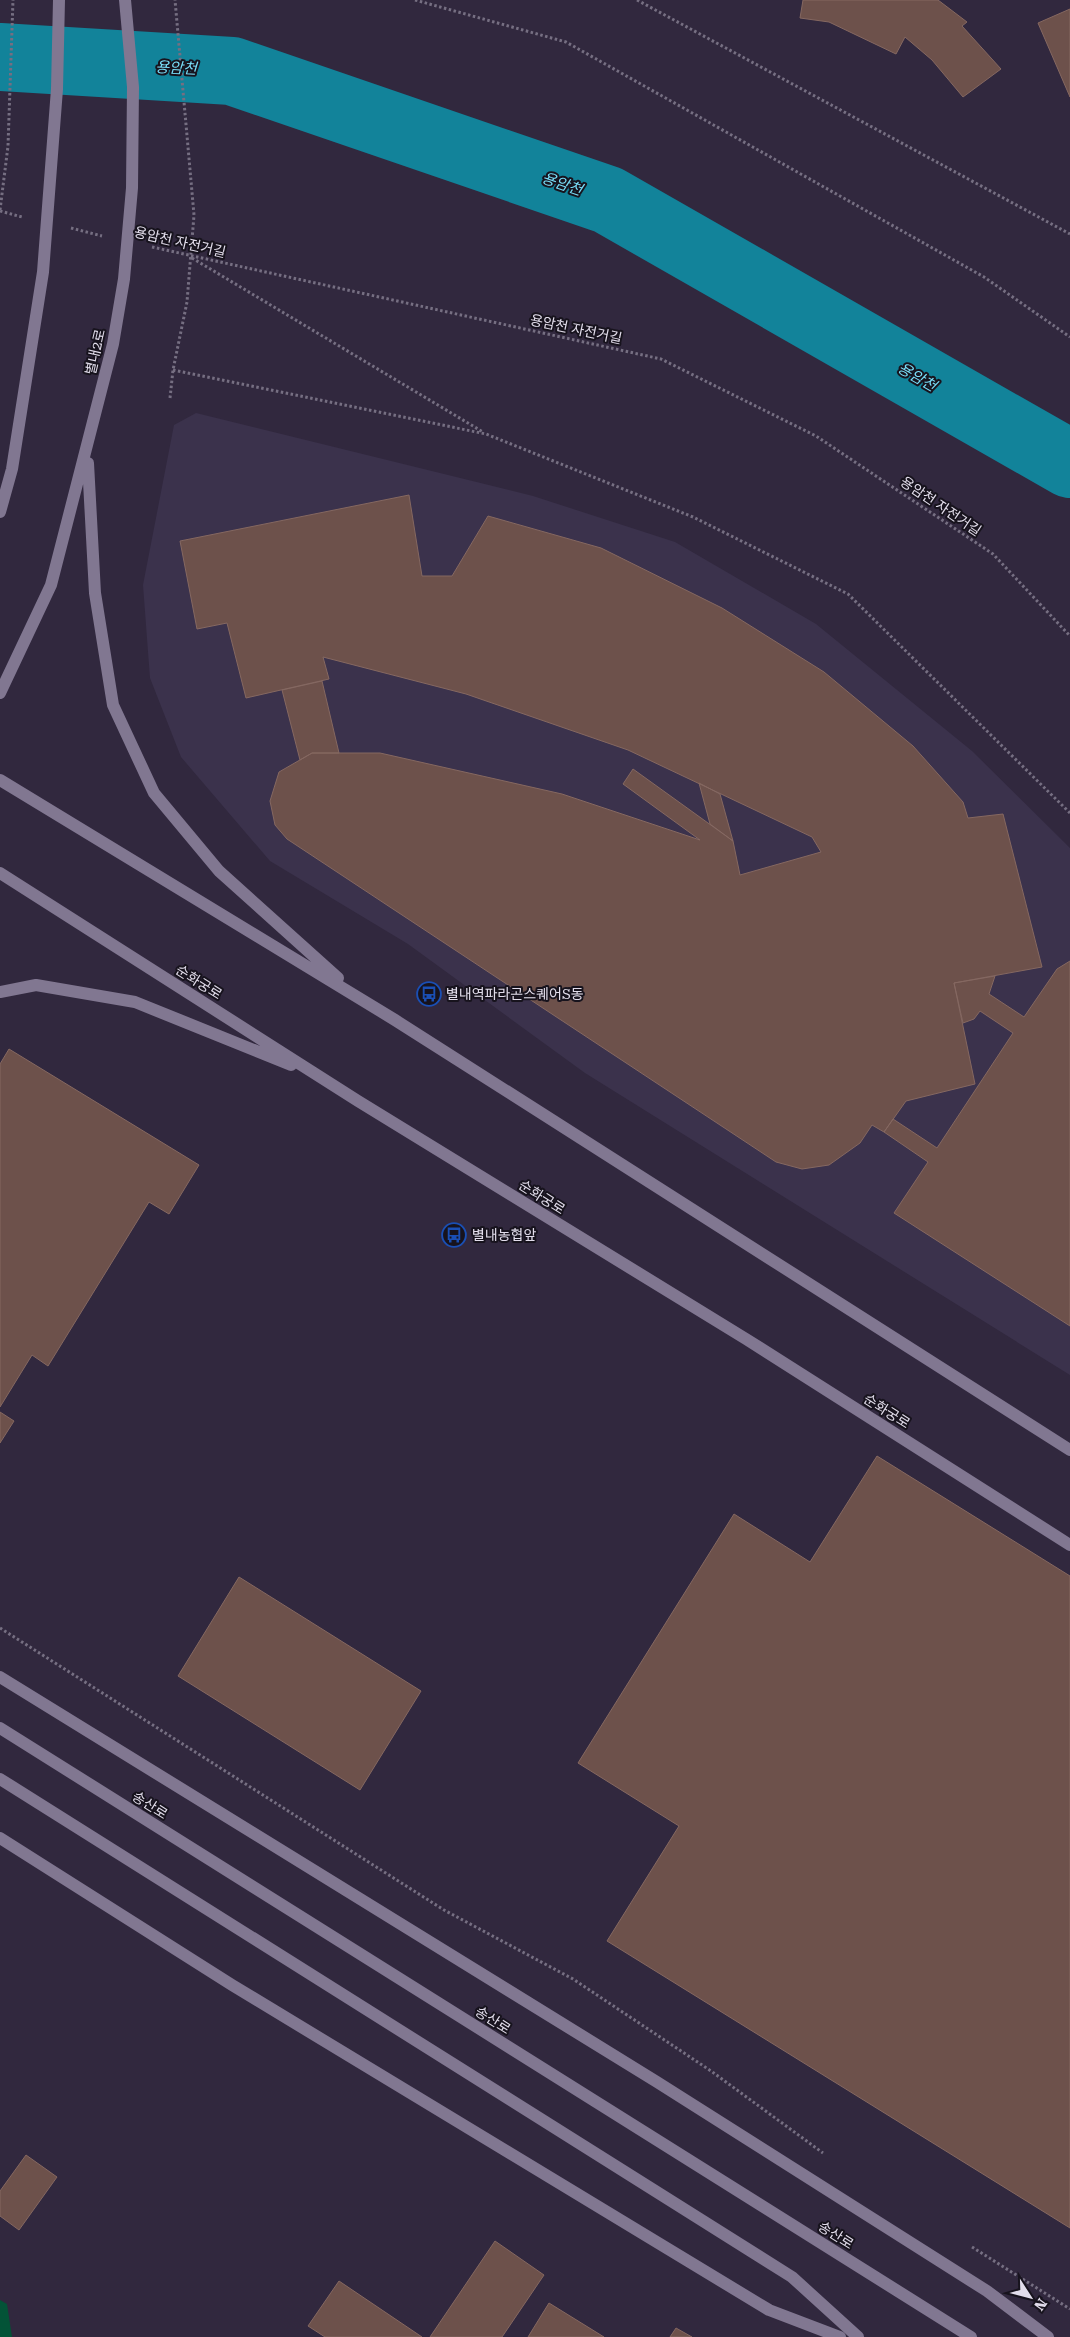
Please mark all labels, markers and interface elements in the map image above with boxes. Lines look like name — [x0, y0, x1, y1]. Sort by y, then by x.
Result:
water label: 용암천 — [155, 58, 199, 78]
water label: 용암천 — [539, 169, 587, 200]
street label: 용암천 자전거길 — [133, 224, 227, 260]
street label: 용암천 자전거길 — [529, 311, 623, 347]
street label: 별내2로 — [82, 327, 108, 376]
water label: 용암천 — [895, 359, 941, 396]
street label: 용암천 자전거길 — [898, 473, 984, 539]
street label: 순화궁로 — [173, 962, 225, 1002]
bus stop icon: 별내역파라곤스퀘어S동 — [416, 981, 442, 1007]
place label: 별내역파라곤스퀘어S동 — [446, 986, 584, 1002]
street label: 순화궁로 — [516, 1177, 568, 1217]
bus stop icon: 별내농협앞 — [441, 1222, 467, 1248]
place label: 별내농협앞 — [472, 1227, 537, 1243]
street label: 순화궁로 — [861, 1391, 913, 1431]
street label: 송산로 — [129, 1788, 171, 1822]
street label: 송산로 — [472, 2003, 514, 2037]
street label: 송산로 — [815, 2218, 857, 2252]
north arrow — [1005, 2272, 1055, 2322]
text: N — [1031, 2296, 1050, 2314]

